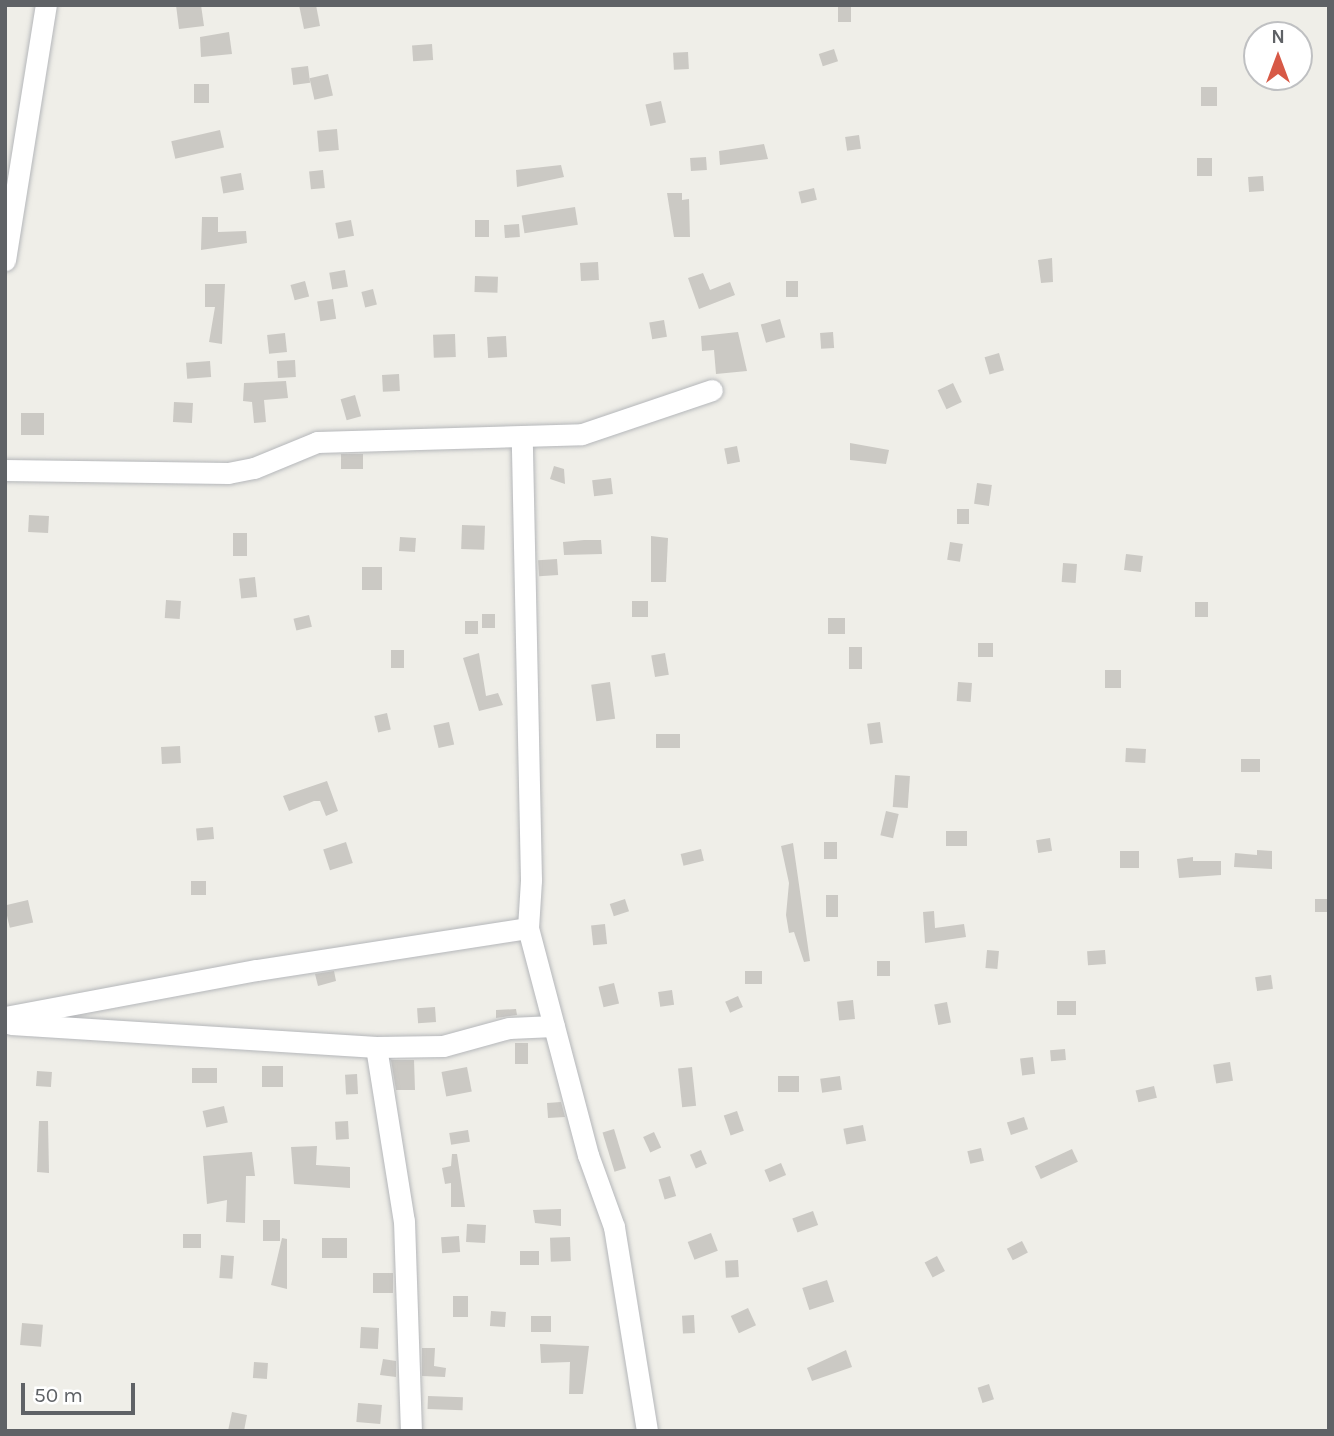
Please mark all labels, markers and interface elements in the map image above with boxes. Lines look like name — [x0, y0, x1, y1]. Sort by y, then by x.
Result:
north arrow — [1243, 21, 1313, 91]
text: N — [1271, 26, 1285, 48]
scale bar — [24, 1370, 138, 1414]
text: 50 m — [34, 1383, 83, 1407]

